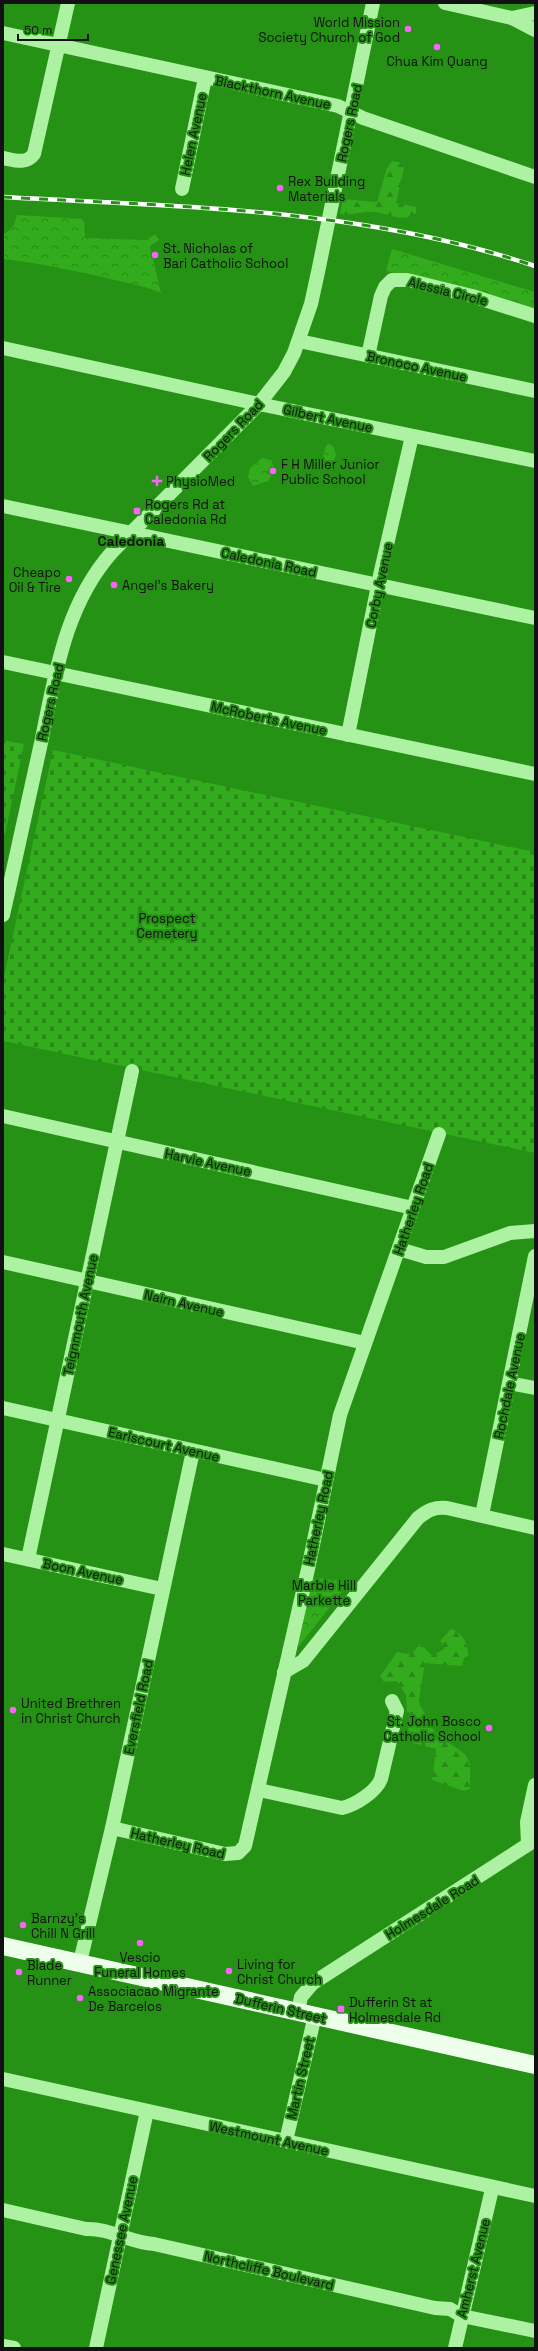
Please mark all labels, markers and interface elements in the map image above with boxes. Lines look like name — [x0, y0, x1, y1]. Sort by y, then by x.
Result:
place label: World Mission Society Church of God — [259, 14, 400, 46]
scale bar — [18, 16, 88, 42]
text: 50 m — [24, 22, 52, 38]
marker: World Mission Society Church of God — [403, 24, 413, 34]
marker: Chua Kim Quang — [432, 42, 442, 52]
place label: Chua Kim Quang — [386, 53, 488, 70]
street label: Blackthorn Avenue — [214, 72, 332, 113]
street label: Rogers Road — [333, 83, 366, 164]
street label: Helen Avenue — [176, 91, 211, 177]
place label: Rex Building Materials — [288, 173, 365, 205]
marker: Rex Building Materials — [275, 183, 285, 193]
place label: St. Nicholas of Bari Catholic School — [163, 240, 288, 272]
marker: St. Nicholas of Bari Catholic School — [150, 250, 160, 260]
street label: Alessia Circle — [406, 273, 490, 310]
street label: Bronoco Avenue — [365, 348, 469, 385]
street label: Rogers Road — [200, 396, 267, 465]
street label: Gilbert Avenue — [282, 401, 374, 436]
place label: F H Miller Junior Public School — [281, 456, 380, 488]
marker: F H Miller Junior Public School — [268, 466, 278, 476]
place label: PhysioMed — [166, 473, 235, 490]
marker: PhysioMed — [151, 475, 163, 487]
place label: Rogers Rd at Caledonia Rd — [145, 496, 227, 528]
marker: Rogers Rd at Caledonia Rd — [132, 506, 142, 516]
district label: Caledonia — [98, 532, 164, 550]
street label: Corby Avenue — [362, 541, 397, 629]
street label: Caledonia Road — [220, 544, 318, 581]
place label: Cheapo Oil & Tire — [9, 564, 61, 596]
marker: Cheapo Oil & Tire — [64, 574, 74, 584]
place label: Angel's Bakery — [122, 577, 214, 594]
marker: Angel's Bakery — [109, 580, 119, 590]
street label: Rogers Road — [33, 662, 68, 743]
street label: McRoberts Avenue — [209, 698, 328, 739]
park label: Prospect Cemetery — [137, 910, 197, 942]
street label: Harvie Avenue — [163, 1145, 253, 1180]
street label: Hatherley Road — [390, 1161, 437, 1257]
street label: Teignmouth Avenue — [59, 1253, 102, 1377]
street label: Nairn Avenue — [142, 1286, 225, 1321]
street label: Rochdale Avenue — [490, 1332, 529, 1441]
street label: Earlscourt Avenue — [107, 1423, 221, 1466]
street label: Hatherley Road — [300, 1469, 337, 1567]
street label: Boon Avenue — [41, 1555, 125, 1588]
park label: Marble Hill Parkette — [292, 1577, 356, 1609]
street label: Eversfield Road — [120, 1658, 157, 1756]
place label: United Brethren in Christ Church — [21, 1695, 121, 1727]
marker: United Brethren in Christ Church — [8, 1705, 18, 1715]
place label: St. John Bosco Catholic School — [383, 1713, 481, 1745]
marker: St. John Bosco Catholic School — [484, 1723, 494, 1733]
street label: Hatherley Road — [129, 1824, 227, 1863]
street label: Holmesdale Road — [382, 1872, 482, 1943]
place label: Barnzy's Chill N Grill — [31, 1910, 95, 1942]
marker: Barnzy's Chill N Grill — [18, 1920, 28, 1930]
marker: Vescio Funeral Homes — [135, 1938, 145, 1948]
place label: Vescio Funeral Homes — [94, 1949, 186, 1981]
place label: Living for Christ Church — [237, 1956, 322, 1988]
place label: Blade Runner — [27, 1957, 72, 1989]
marker: Living for Christ Church — [224, 1966, 234, 1976]
marker: Blade Runner — [14, 1967, 24, 1977]
place label: Associacao Migrante De Barcelos — [88, 1983, 219, 2015]
street label: Dufferin Street — [234, 1990, 328, 2027]
marker: Associacao Migrante De Barcelos — [75, 1993, 85, 2003]
place label: Dufferin St at Holmesdale Rd — [349, 1994, 441, 2026]
marker: Dufferin St at Holmesdale Rd — [336, 2004, 346, 2014]
street label: Martin Street — [283, 2035, 318, 2121]
street label: Westmount Avenue — [208, 2118, 330, 2159]
street label: Genessee Avenue — [102, 2174, 141, 2286]
street label: Amherst Avenue — [453, 2217, 494, 2319]
street label: Northcliffe Boulevard — [202, 2247, 336, 2294]

